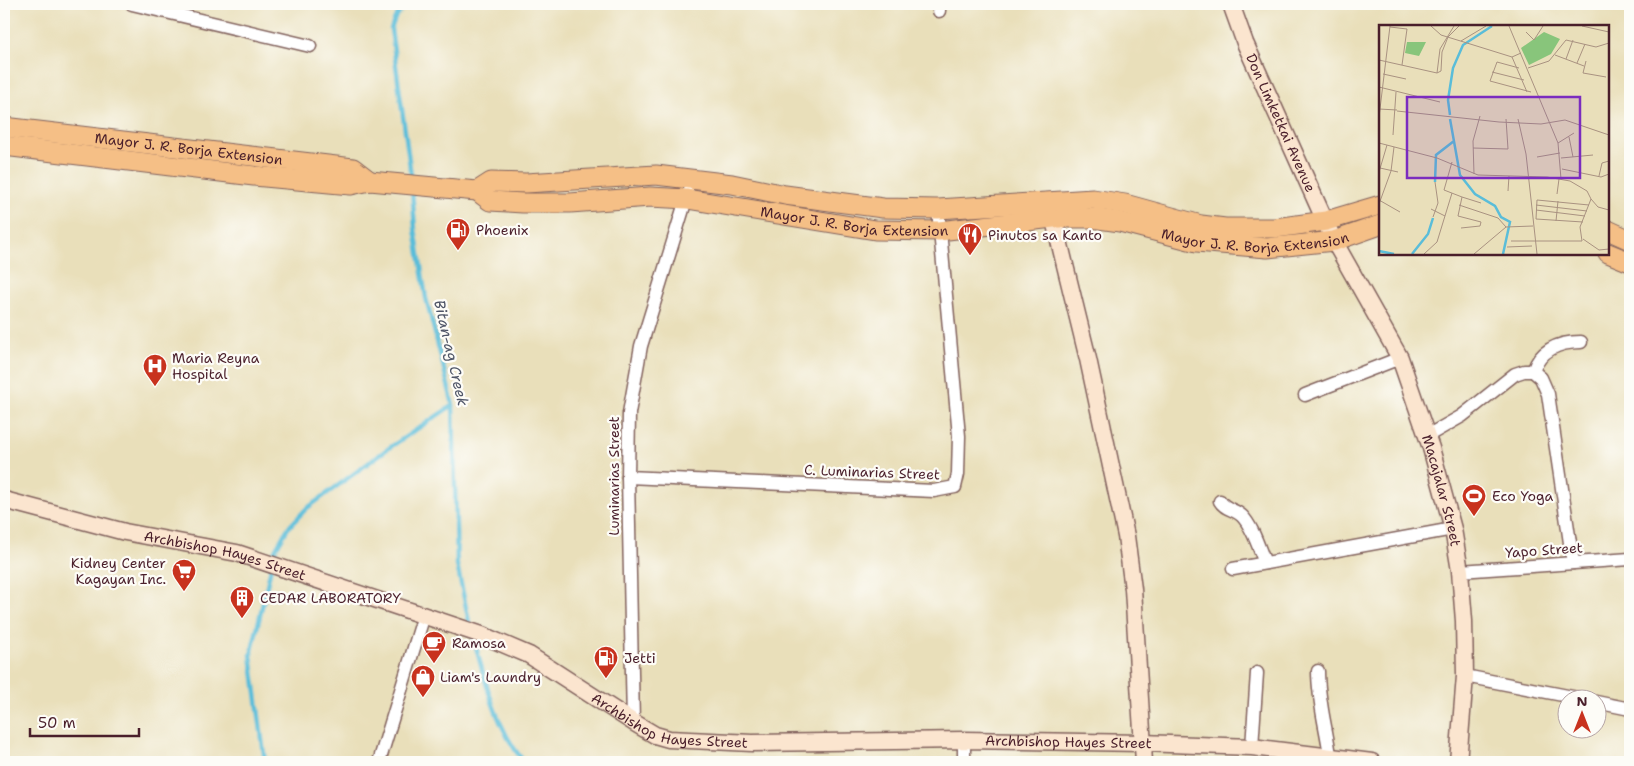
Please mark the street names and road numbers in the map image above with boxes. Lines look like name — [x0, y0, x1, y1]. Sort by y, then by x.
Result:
street label: Don Limketkai Avenue — [1242, 51, 1320, 195]
street label: Mayor J. R. Borja Extension — [94, 129, 284, 169]
street label: Mayor J. R. Borja Extension — [759, 202, 950, 240]
street label: Mayor J. R. Borja Extension — [1159, 224, 1351, 257]
street label: Luminarias Street — [605, 416, 623, 536]
street label: Macajalar Street — [1418, 432, 1465, 548]
street label: C. Luminarias Street — [804, 461, 940, 483]
street label: Archbishop Hayes Street — [143, 527, 308, 584]
street label: Yapo Street — [1505, 538, 1583, 562]
street label: Archbishop Hayes Street — [588, 689, 748, 752]
street label: Archbishop Hayes Street — [985, 731, 1152, 752]

